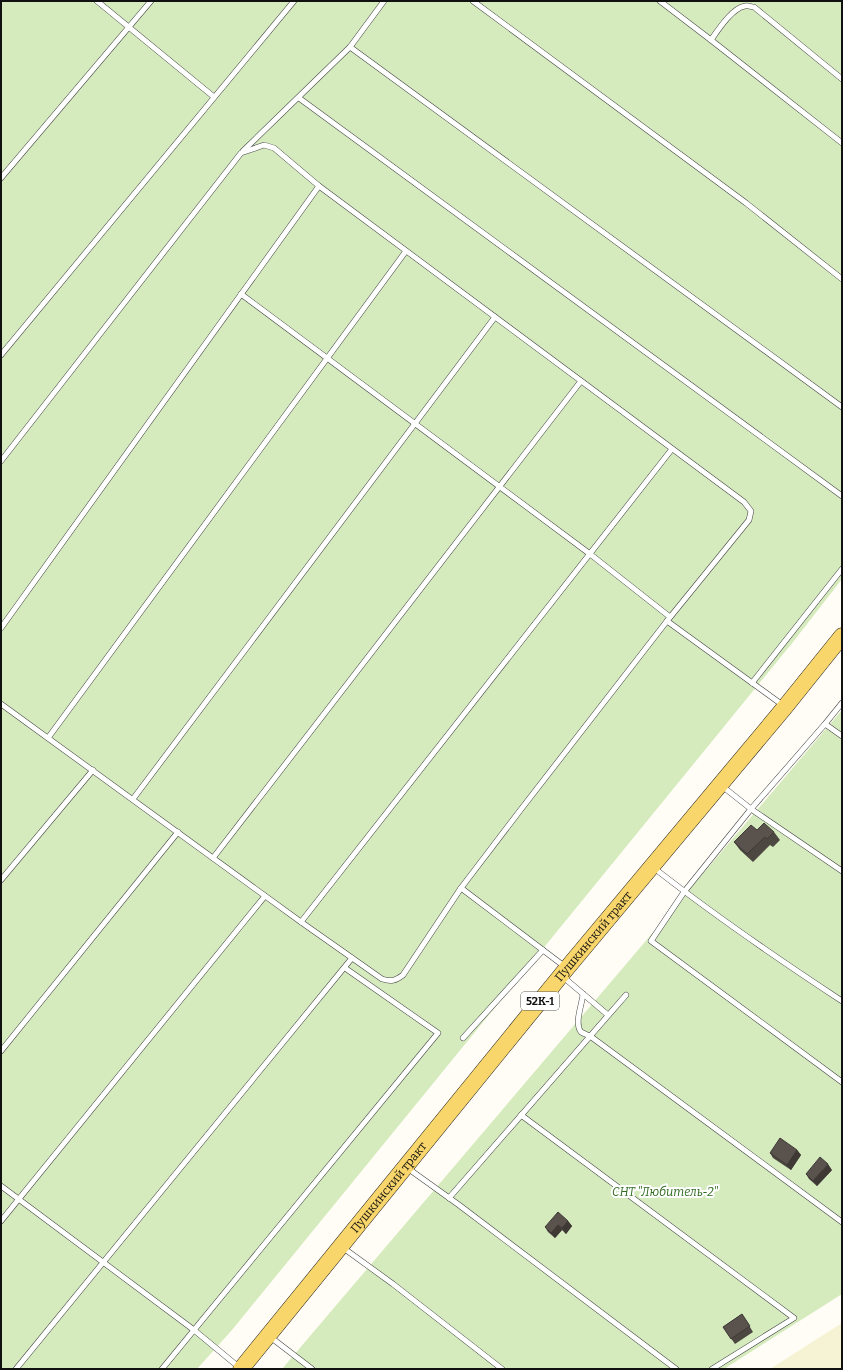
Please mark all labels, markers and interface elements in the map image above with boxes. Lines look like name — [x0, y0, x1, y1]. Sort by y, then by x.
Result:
street label: Пушкинский тракт — [552, 889, 635, 984]
road number: 52К-1 — [521, 992, 559, 1010]
street label: Пушкинский тракт — [348, 1139, 430, 1236]
park label: СНТ "Любитель-2" — [612, 1185, 719, 1199]

